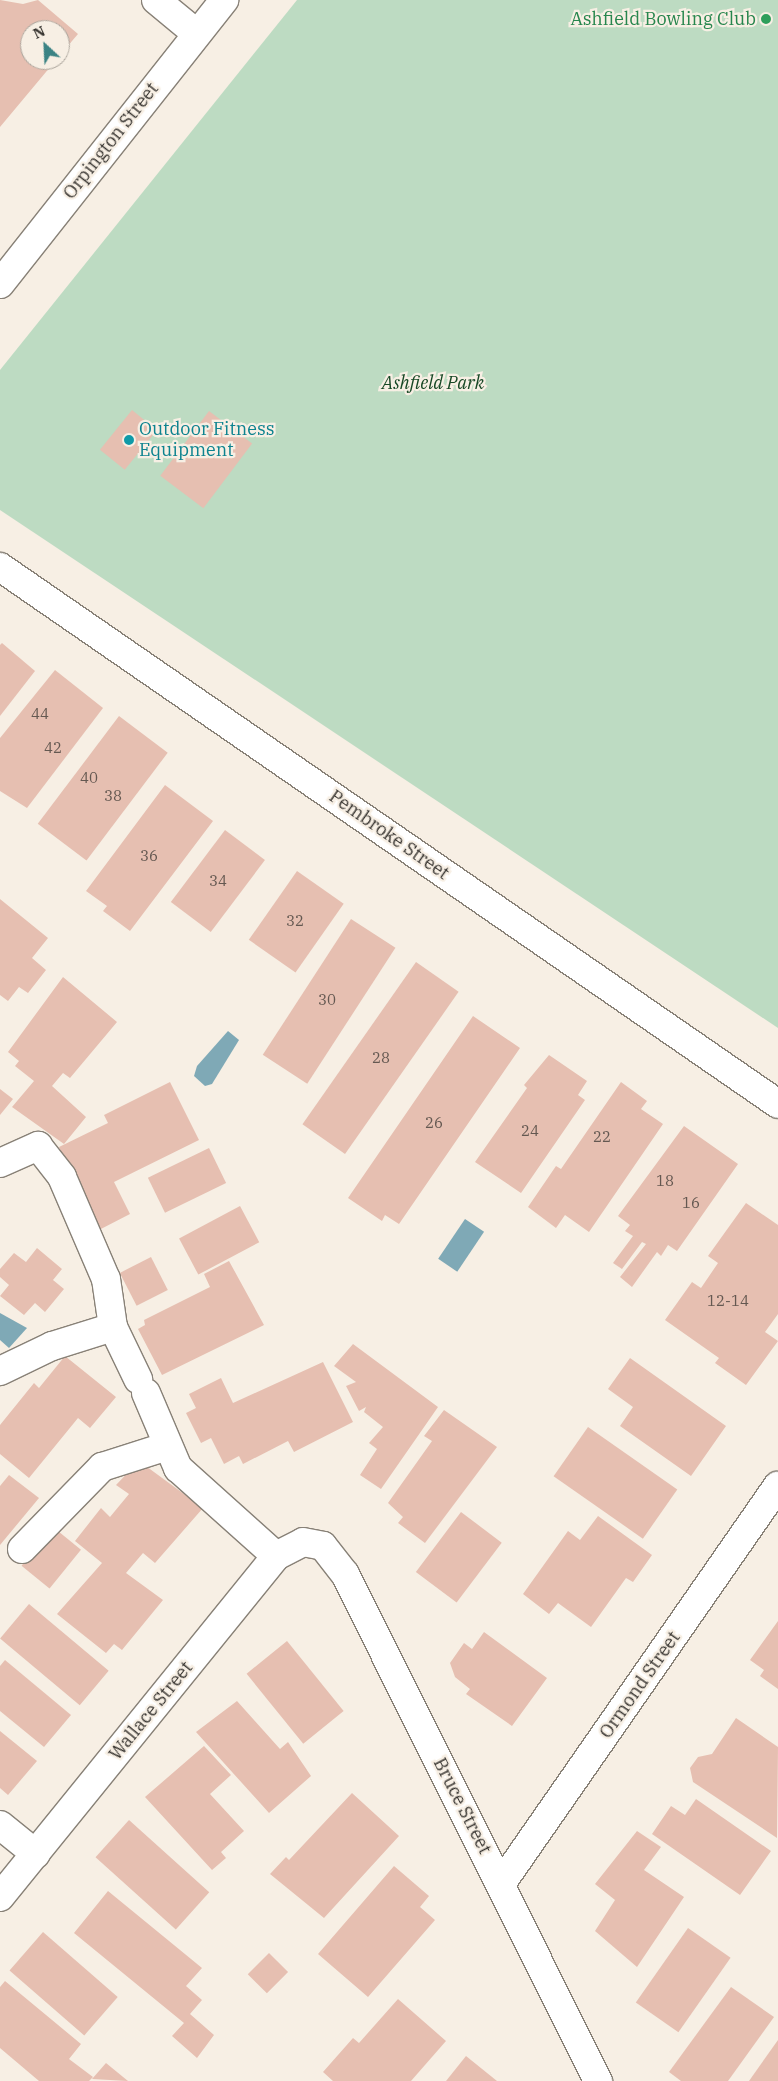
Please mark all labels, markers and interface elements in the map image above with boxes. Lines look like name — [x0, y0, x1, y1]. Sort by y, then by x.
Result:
place label: Ashfield Bowling Club — [570, 8, 756, 30]
marker: Ashfield Bowling Club — [760, 13, 772, 25]
north arrow — [20, 20, 70, 70]
text: N — [30, 22, 48, 43]
street label: Orpington Street — [59, 79, 163, 203]
park label: Ashfield Park — [382, 372, 484, 394]
place label: Outdoor Fitness Equipment — [139, 419, 274, 462]
marker: Outdoor Fitness Equipment — [123, 434, 135, 446]
house number: 44 — [31, 705, 49, 723]
house number: 42 — [44, 739, 62, 757]
house number: 40 — [80, 769, 98, 787]
street label: Pembroke Street — [325, 786, 453, 884]
house number: 38 — [104, 787, 122, 805]
house number: 36 — [140, 847, 158, 865]
house number: 34 — [209, 872, 227, 890]
house number: 32 — [286, 912, 304, 930]
house number: 30 — [318, 991, 336, 1009]
house number: 28 — [372, 1049, 390, 1067]
house number: 26 — [425, 1114, 443, 1132]
house number: 24 — [521, 1122, 539, 1140]
house number: 22 — [593, 1128, 611, 1146]
house number: 18 — [656, 1172, 674, 1190]
house number: 16 — [682, 1194, 700, 1212]
house number: 12-14 — [707, 1292, 749, 1310]
street label: Ormond Street — [595, 1627, 685, 1743]
street label: Wallace Street — [105, 1657, 197, 1765]
street label: Bruce Street — [429, 1754, 495, 1858]

